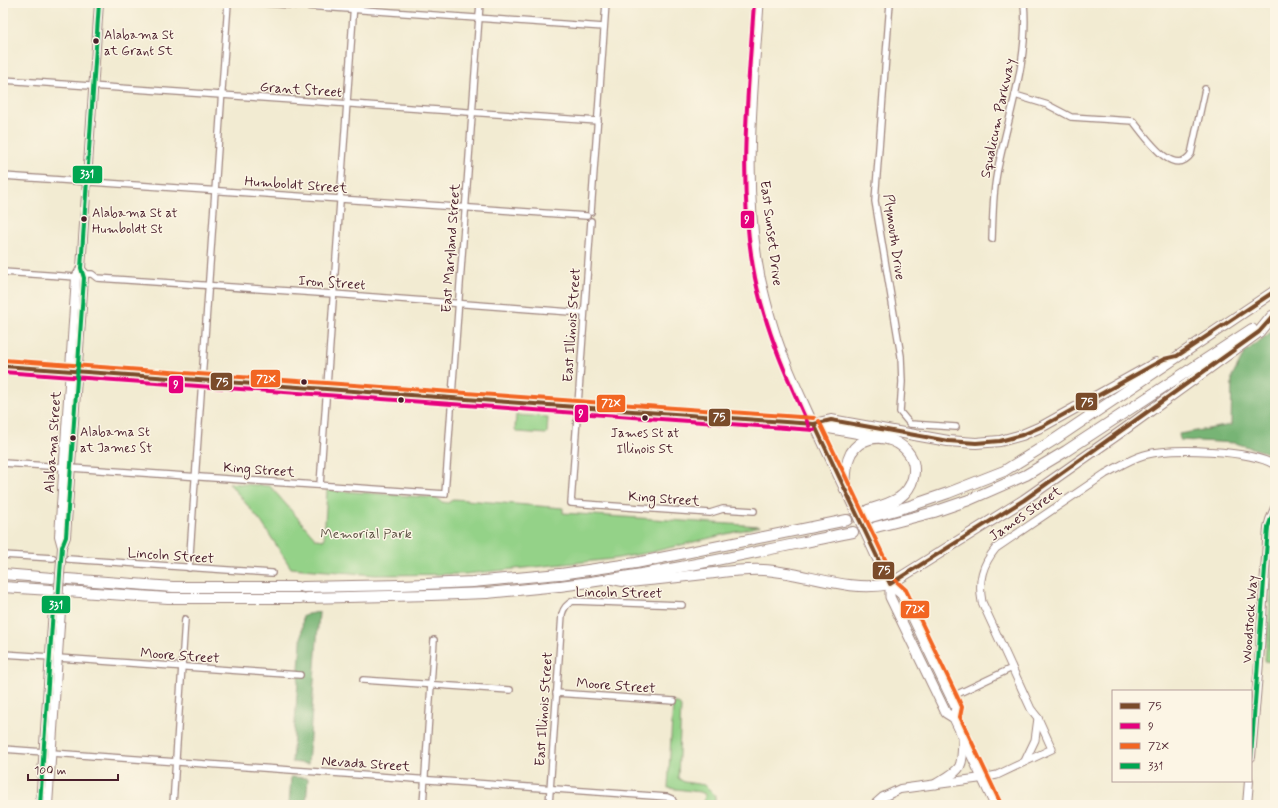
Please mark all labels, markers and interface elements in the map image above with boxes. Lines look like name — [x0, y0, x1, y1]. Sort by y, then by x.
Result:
place label: Alabama St at Grant St — [104, 27, 174, 60]
marker: Alabama St at Grant St — [91, 36, 101, 46]
street label: Squalicum Parkway — [976, 57, 1019, 180]
street label: Grant Street — [259, 78, 343, 102]
line badge: 331 — [72, 165, 103, 184]
text: 331 — [80, 168, 94, 182]
street label: Humboldt Street — [244, 172, 349, 198]
street label: East Sunset Drive — [756, 179, 786, 287]
street label: East Maryland Street — [438, 182, 465, 313]
street label: Plymouth Drive — [879, 193, 909, 281]
place label: Alabama St at Humboldt St — [92, 205, 178, 238]
line badge: 9 — [740, 210, 755, 229]
text: 9 — [744, 213, 750, 227]
marker: Alabama St at Humboldt St — [79, 214, 89, 224]
street label: East Illinois Street — [559, 267, 585, 383]
street label: Iron Street — [298, 272, 366, 294]
line badge: 72X — [250, 369, 281, 388]
line badge: 75 — [210, 372, 233, 391]
text: 72X — [256, 373, 276, 387]
line badge: 9 — [168, 375, 184, 394]
text: 75 — [216, 376, 228, 390]
unlabelled marker — [299, 377, 309, 387]
text: 9 — [173, 378, 179, 392]
street label: Alabama Street — [40, 390, 66, 494]
line badge: 75 — [1075, 392, 1098, 411]
line badge: 72X — [596, 394, 626, 413]
unlabelled marker — [396, 395, 406, 405]
text: 75 — [1081, 396, 1093, 410]
text: 72X — [601, 397, 621, 411]
line badge: 9 — [574, 404, 589, 423]
text: 9 — [578, 407, 584, 421]
line badge: 75 — [708, 408, 731, 427]
text: 75 — [713, 411, 725, 425]
marker: James St at Illinois St — [640, 413, 650, 423]
place label: Alabama St at James St — [80, 424, 152, 457]
place label: James St at Illinois St — [610, 425, 680, 458]
marker: Alabama St at James St — [68, 433, 78, 443]
street label: King Street — [223, 459, 296, 483]
street label: James Street — [986, 482, 1066, 545]
street label: King Street — [628, 488, 701, 512]
park label: Memorial Park — [320, 525, 412, 543]
street label: Lincoln Street — [127, 544, 215, 568]
line badge: 75 — [872, 561, 895, 580]
text: 75 — [878, 564, 890, 578]
street label: Woodstock Way — [1238, 574, 1262, 664]
street label: Lincoln Street — [575, 583, 663, 603]
line badge: 331 — [41, 595, 71, 614]
text: 331 — [49, 599, 63, 613]
line badge: 72X — [900, 600, 930, 619]
text: 72X — [905, 603, 925, 617]
street label: Moore Street — [140, 644, 221, 668]
street label: East Illinois Street — [531, 651, 557, 767]
street label: Moore Street — [576, 674, 657, 698]
legend — [1112, 690, 1252, 782]
text: 75 — [1148, 699, 1162, 715]
text: 9 — [1148, 719, 1154, 735]
text: 72X — [1148, 739, 1170, 755]
street label: Nevada Street — [321, 752, 412, 776]
scale bar — [28, 756, 118, 782]
text: 331 — [1148, 759, 1163, 775]
text: 100 m — [34, 763, 66, 779]

